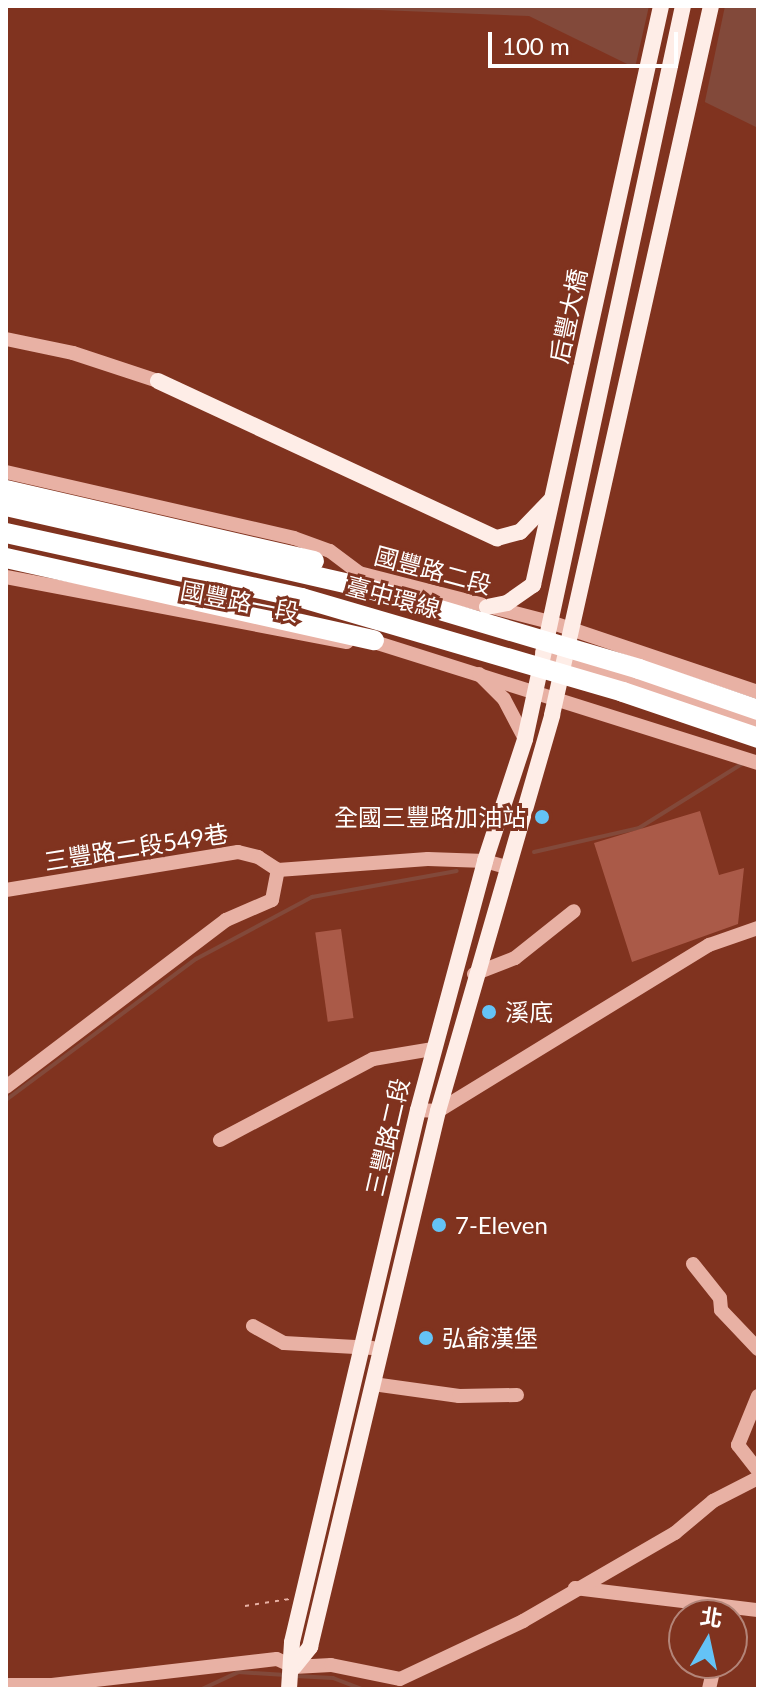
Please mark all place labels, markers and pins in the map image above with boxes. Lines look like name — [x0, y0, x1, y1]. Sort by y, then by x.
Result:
place label: 全國三豐路加油站 — [334, 803, 526, 831]
marker: 全國三豐路加油站 — [533, 808, 551, 826]
place label: 溪底 — [505, 998, 553, 1026]
marker: 溪底 — [480, 1003, 498, 1021]
place label: 7-Eleven — [455, 1211, 548, 1239]
marker: 7-Eleven — [430, 1216, 448, 1234]
place label: 弘爺漢堡 — [442, 1324, 538, 1352]
marker: 弘爺漢堡 — [417, 1329, 435, 1347]

